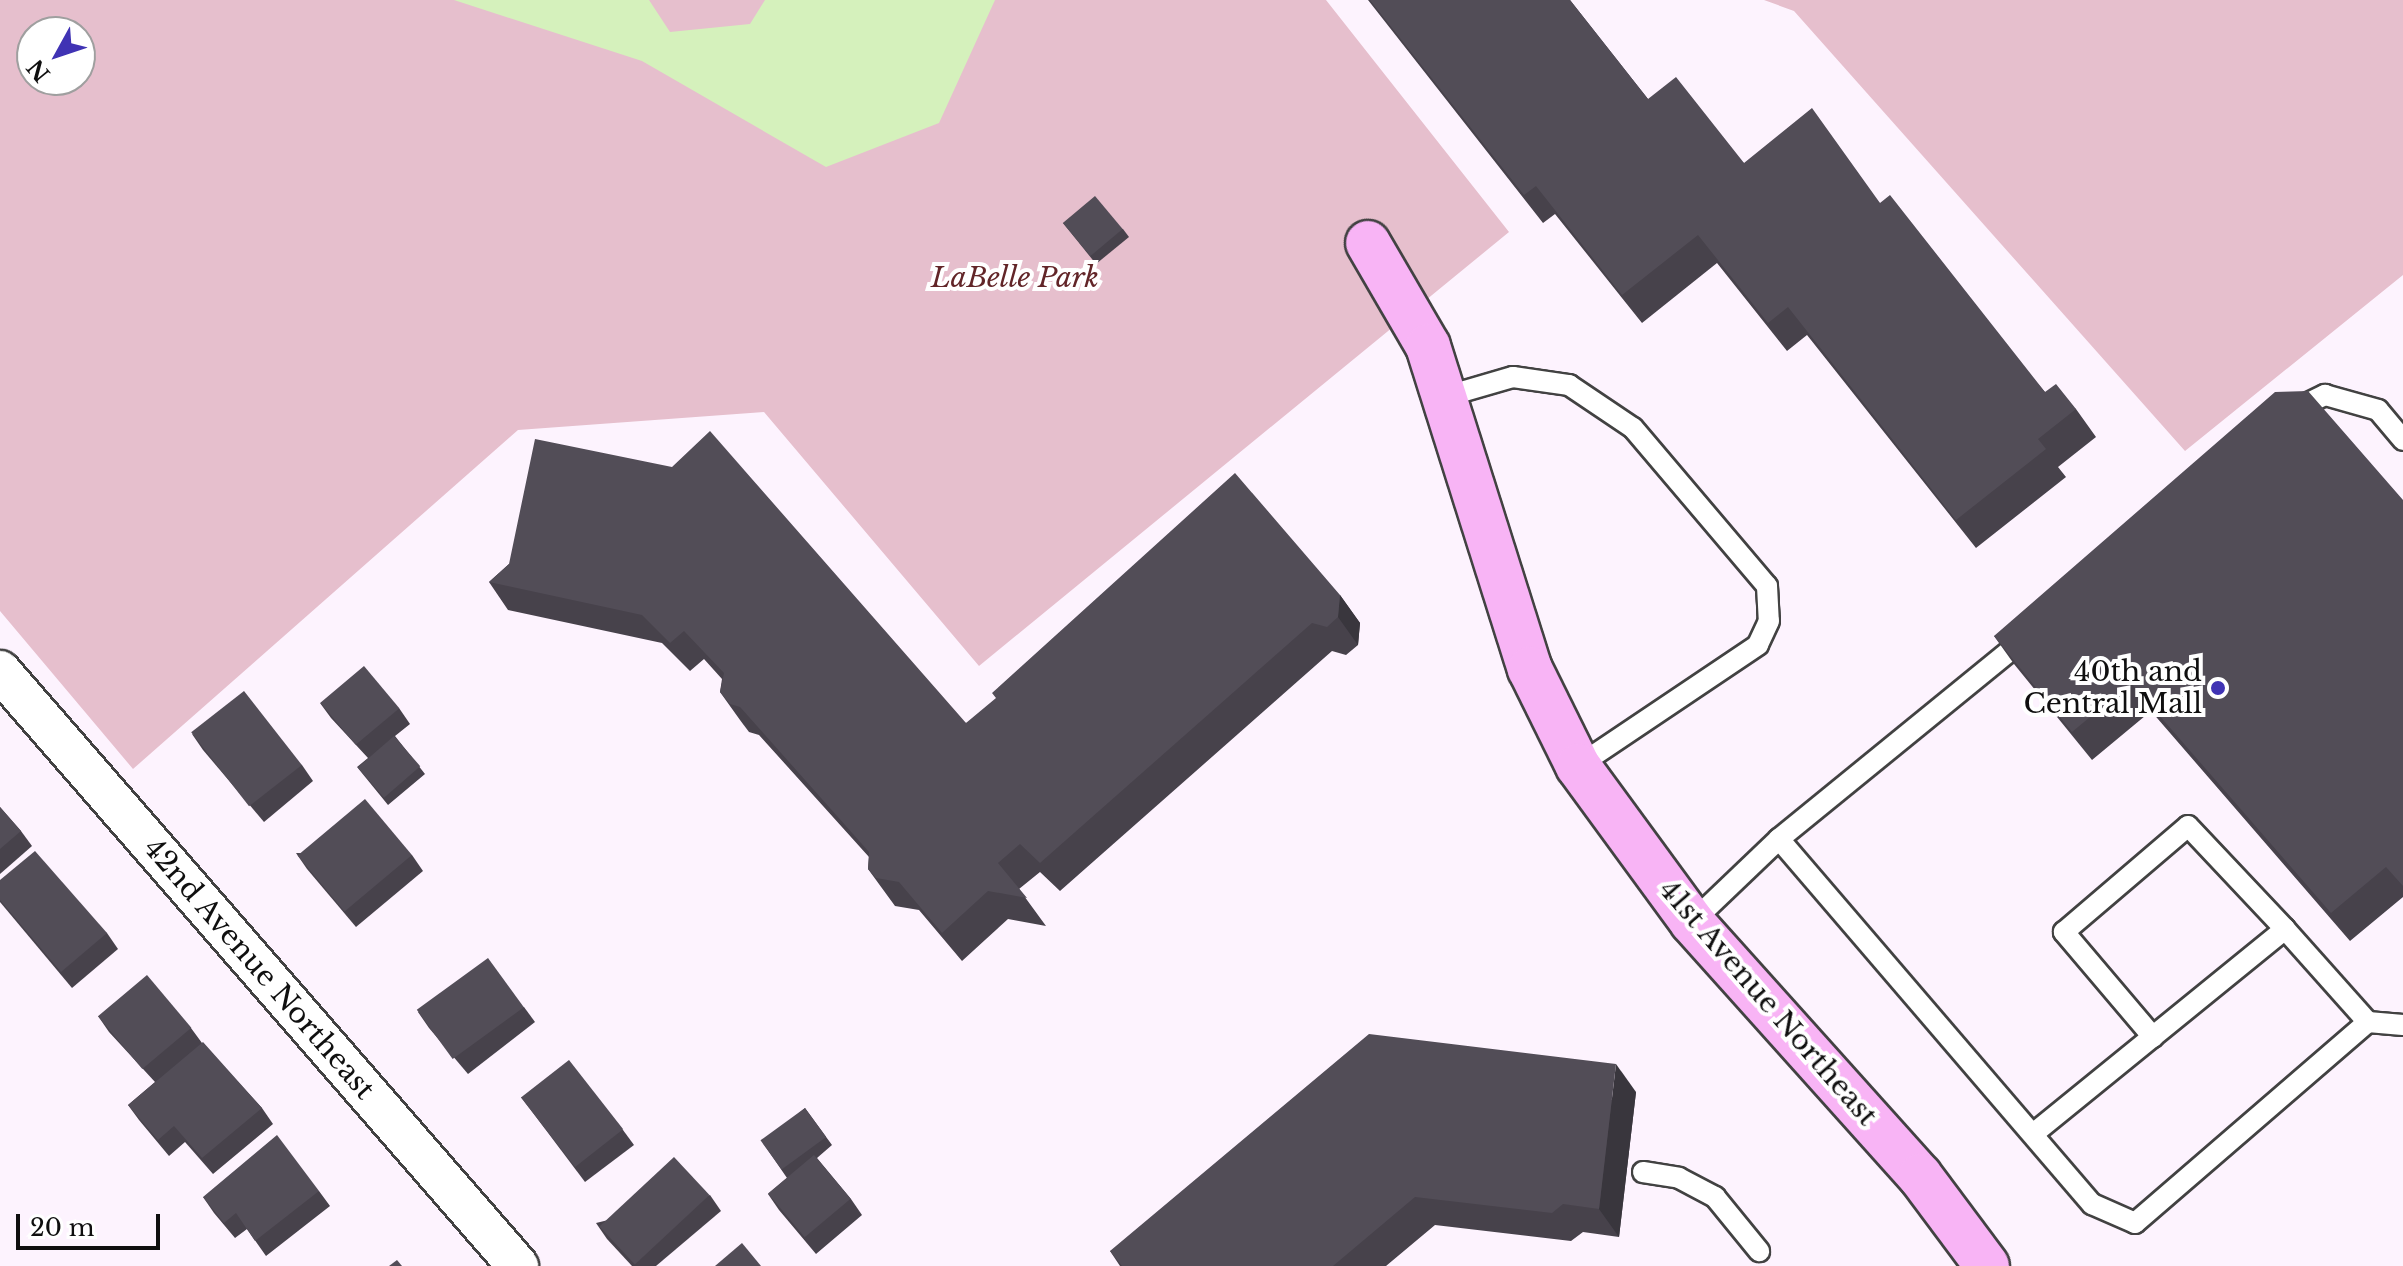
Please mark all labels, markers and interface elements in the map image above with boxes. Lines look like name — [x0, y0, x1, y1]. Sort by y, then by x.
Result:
north arrow — [16, 16, 96, 96]
text: N — [22, 54, 56, 87]
park label: LaBelle Park — [931, 261, 1099, 295]
place label: 40th and Central Mall — [2023, 655, 2202, 721]
marker: 40th and Central Mall — [2209, 679, 2227, 697]
street label: 42nd Avenue Northeast — [136, 831, 382, 1107]
street label: 41st Avenue Northeast — [1652, 873, 1884, 1133]
scale bar — [20, 1198, 164, 1248]
text: 20 m — [30, 1213, 95, 1242]

